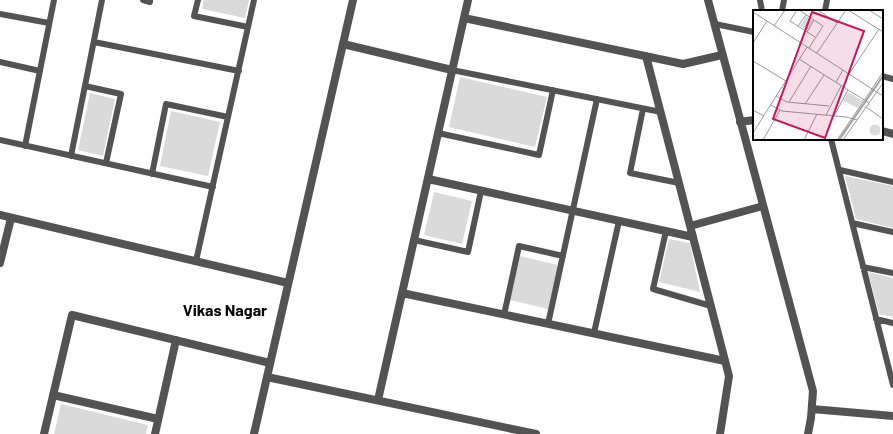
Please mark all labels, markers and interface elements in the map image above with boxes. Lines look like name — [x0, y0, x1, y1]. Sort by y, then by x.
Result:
inset map — [753, 10, 883, 140]
district label: Vikas Nagar — [183, 300, 267, 319]

